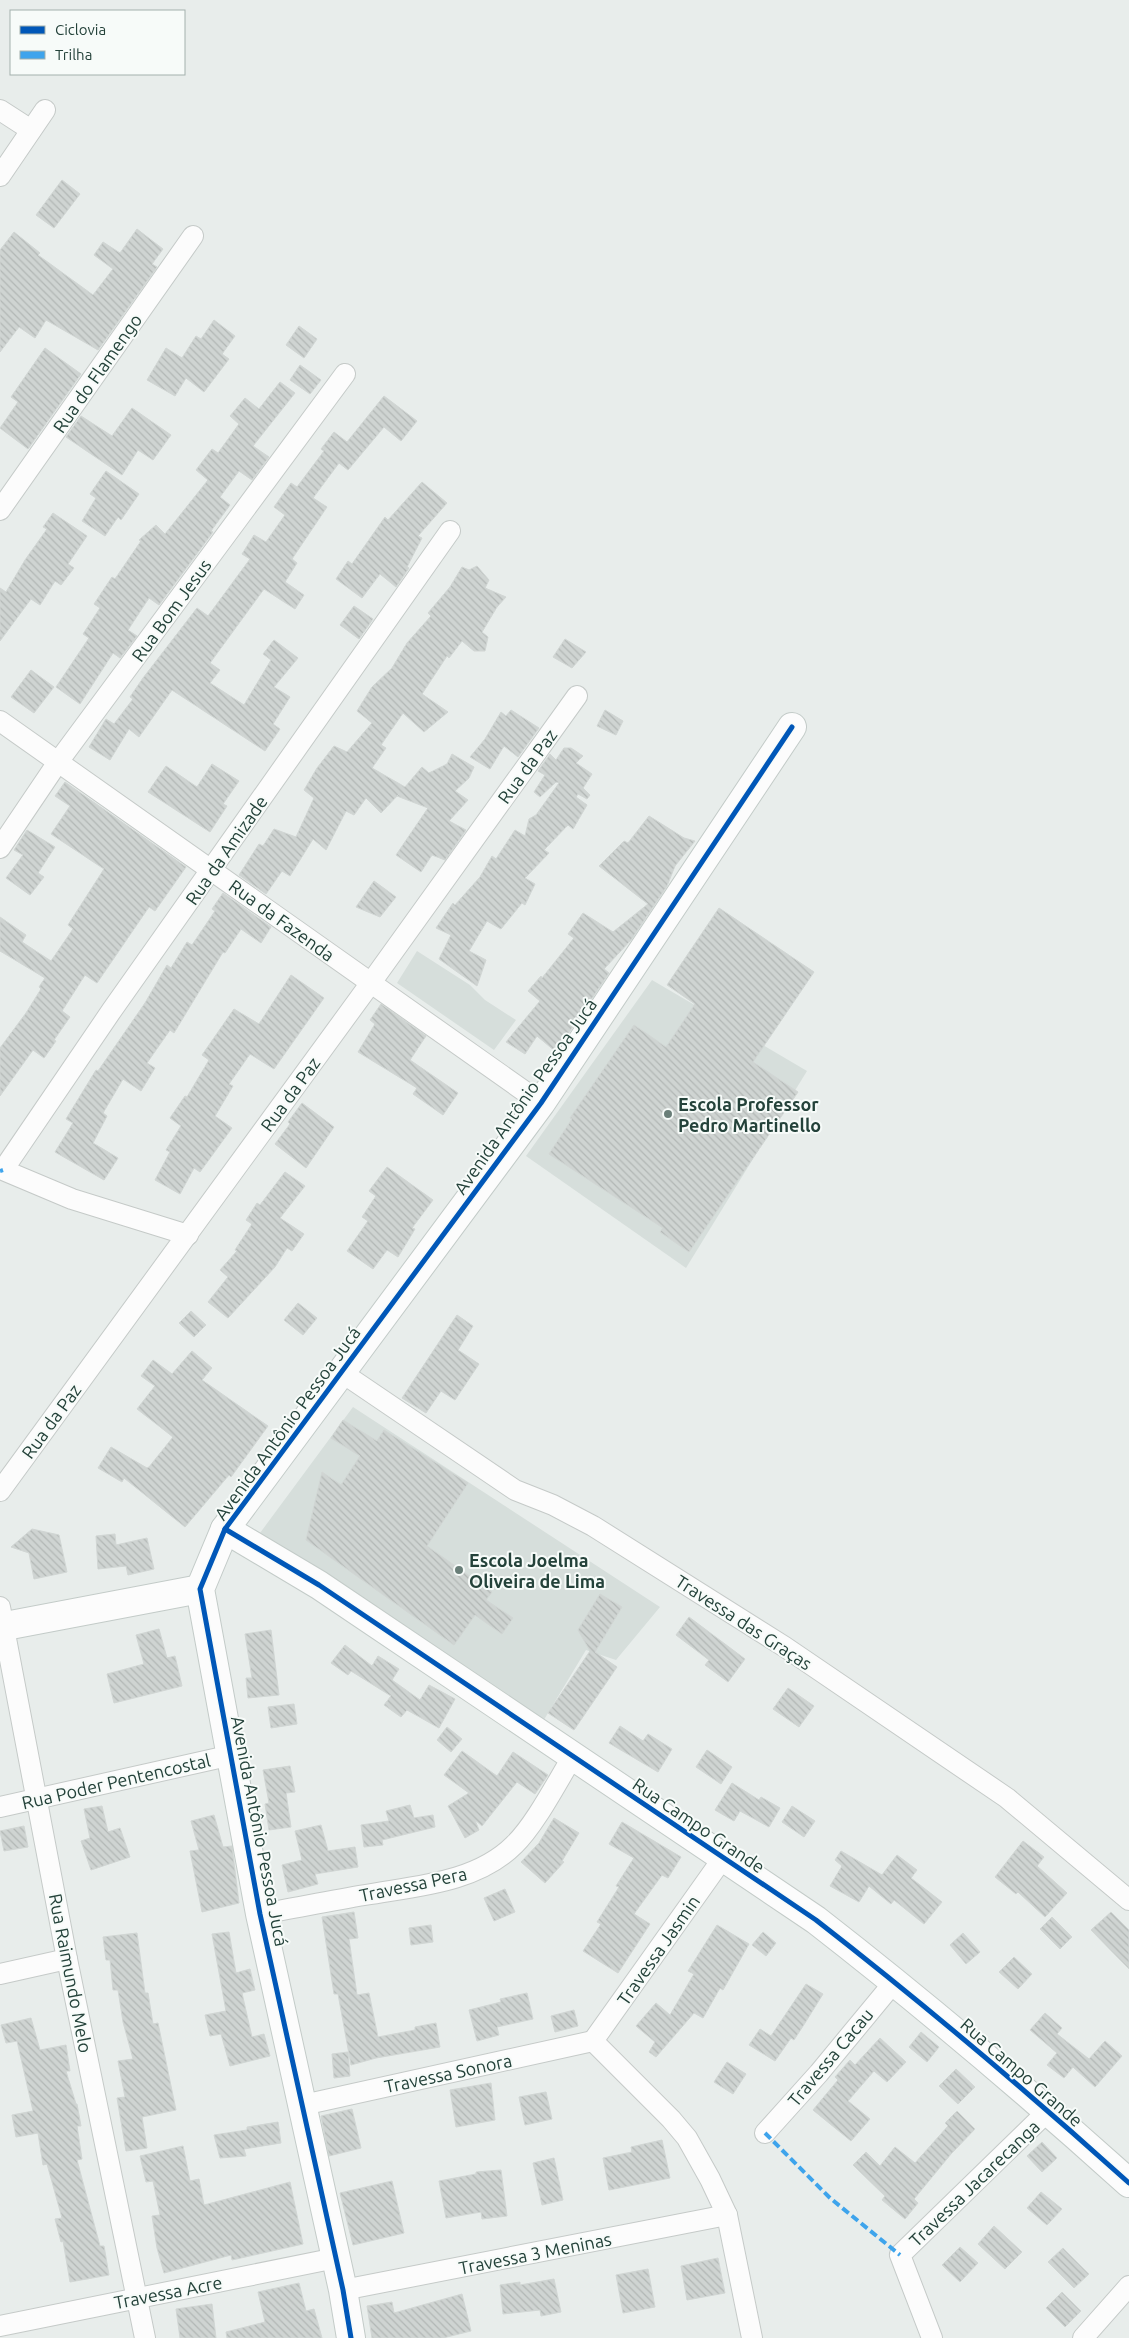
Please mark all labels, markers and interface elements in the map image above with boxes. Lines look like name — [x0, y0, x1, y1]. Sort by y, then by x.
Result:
legend — [10, 10, 185, 75]
text: Ciclovia — [55, 21, 106, 38]
text: Trilha — [55, 46, 92, 63]
street label: Rua do Flamengo — [49, 310, 145, 436]
street label: Rua Bom Jesus — [127, 555, 215, 665]
street label: Rua da Paz — [493, 725, 561, 807]
street label: Rua da Amizade — [181, 792, 271, 908]
street label: Rua da Fazenda — [226, 875, 338, 965]
street label: Avenida Antônio Pessoa Jucá — [450, 994, 600, 1198]
street label: Rua da Paz — [256, 1053, 324, 1135]
place label: Escola Professor Pedro Martinello — [678, 1094, 821, 1135]
marker: Escola Professor Pedro Martinello — [662, 1108, 674, 1120]
street label: Avenida Antônio Pessoa Jucá — [210, 1322, 364, 1524]
street label: Rua da Paz — [17, 1380, 85, 1462]
place label: Escola Joelma Oliveira de Lima — [469, 1550, 605, 1591]
marker: Escola Joelma Oliveira de Lima — [453, 1564, 465, 1576]
street label: Travessa das Graças — [672, 1571, 816, 1674]
street label: Avenida Antônio Pessoa Jucá — [228, 1714, 292, 1948]
street label: Rua Poder Pentencostal — [20, 1749, 213, 1812]
street label: Rua Campo Grande — [629, 1773, 769, 1877]
street label: Travessa Pera — [357, 1863, 469, 1905]
street label: Travessa Jasmin — [613, 1891, 703, 2009]
street label: Rua Raimundo Melo — [46, 1892, 96, 2054]
street label: Travessa Cacau — [783, 2004, 877, 2110]
street label: Rua Campo Grande — [957, 2014, 1087, 2130]
street label: Travessa Sonora — [382, 2050, 514, 2096]
street label: Travessa Jacarecanga — [905, 2116, 1043, 2250]
street label: Travessa 3 Meninas — [457, 2228, 613, 2278]
street label: Travessa Acre — [112, 2272, 224, 2312]

